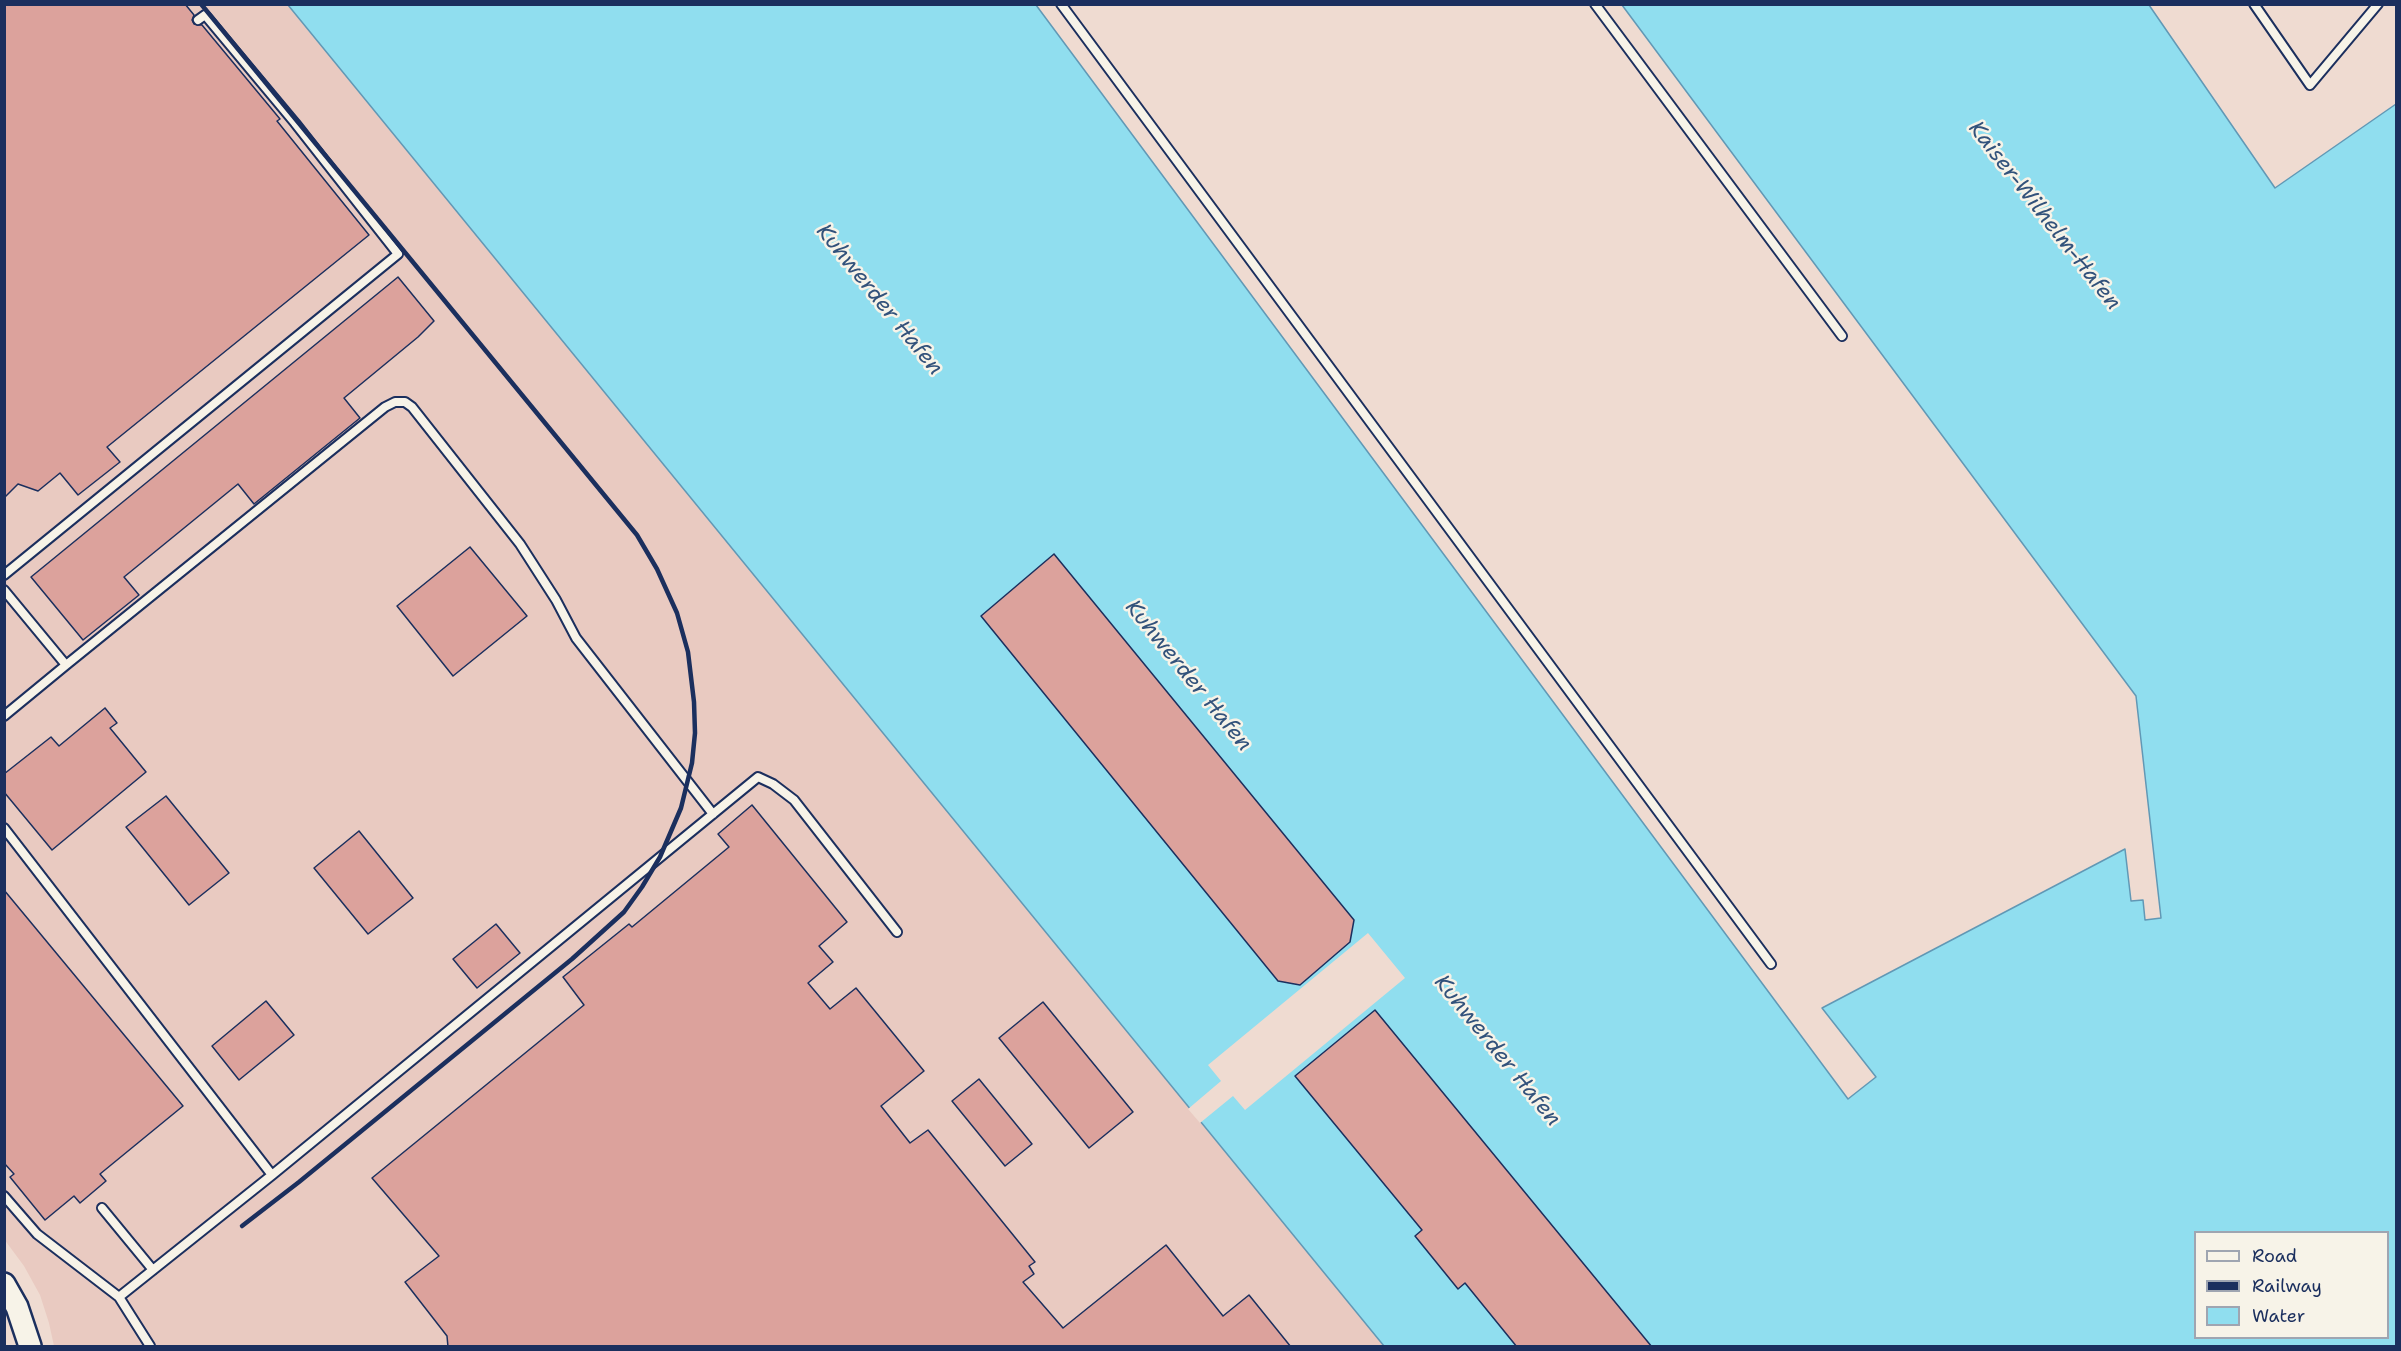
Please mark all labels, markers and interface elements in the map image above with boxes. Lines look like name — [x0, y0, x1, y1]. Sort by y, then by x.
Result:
water label: Kaiser-Wilhelm-Hafen — [1962, 116, 2126, 316]
water label: Kuhwerder Hafen — [810, 219, 948, 381]
water label: Kuhwerder Hafen — [1119, 595, 1257, 757]
water label: Kuhwerder Hafen — [1428, 970, 1566, 1132]
legend — [2194, 1231, 2389, 1339]
text: Road — [2252, 1244, 2297, 1268]
text: Railway — [2252, 1274, 2322, 1298]
text: Water — [2252, 1304, 2305, 1328]

